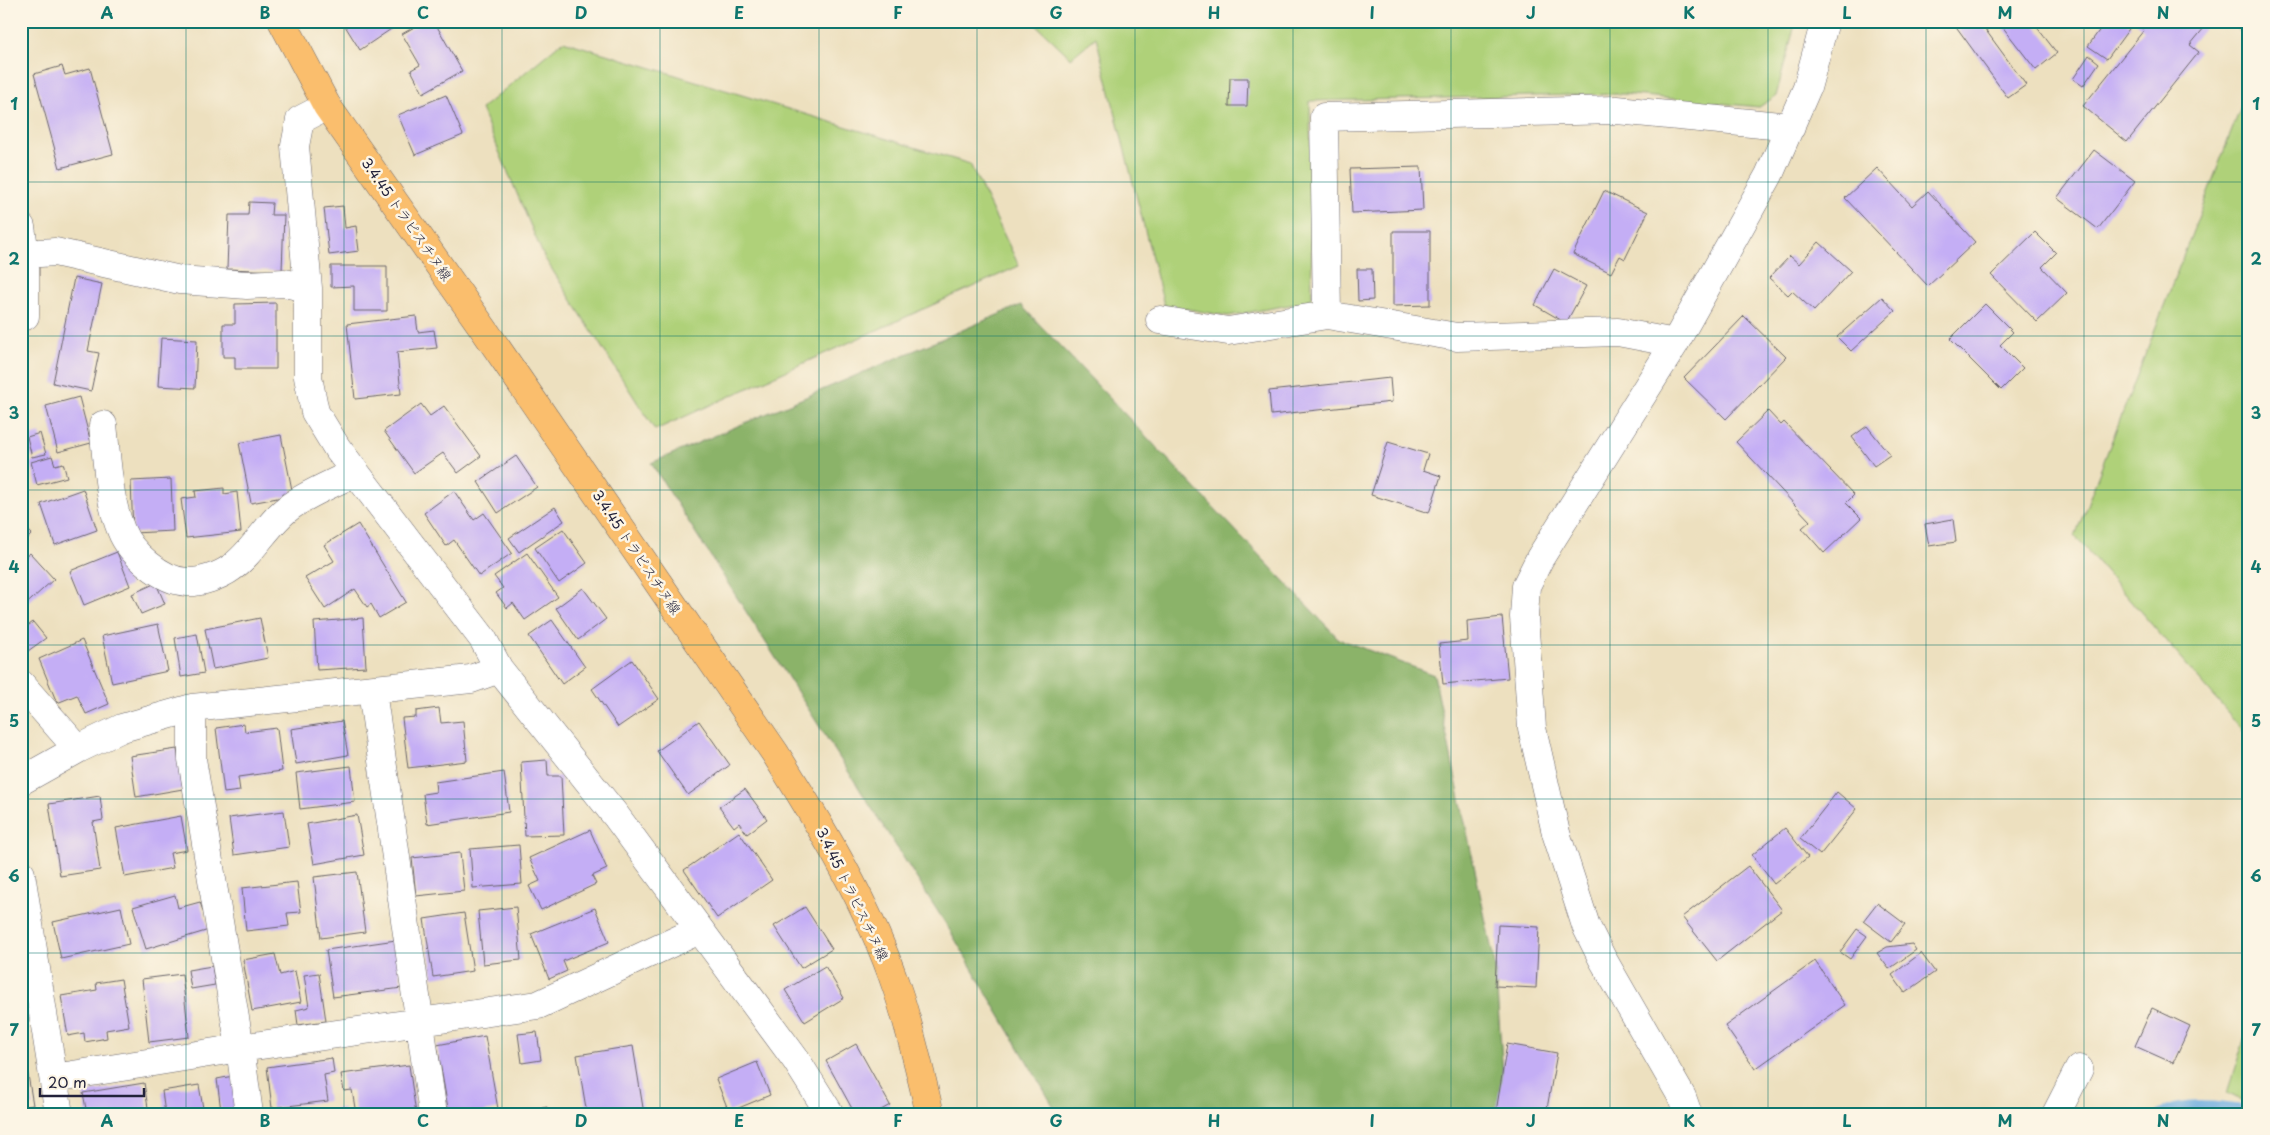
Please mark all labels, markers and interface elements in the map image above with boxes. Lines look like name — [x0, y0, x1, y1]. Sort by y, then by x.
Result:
text: A — [101, 0, 114, 24]
text: B — [260, 0, 271, 24]
text: C — [417, 0, 429, 24]
text: D — [575, 0, 587, 24]
text: E — [734, 0, 744, 24]
text: F — [893, 0, 903, 24]
text: G — [1049, 0, 1063, 24]
text: H — [1208, 0, 1220, 24]
text: I — [1369, 0, 1375, 24]
text: J — [1526, 0, 1536, 24]
text: K — [1683, 0, 1695, 24]
text: L — [1842, 0, 1852, 24]
text: M — [1997, 0, 2013, 24]
text: N — [2157, 0, 2169, 24]
text: 1 — [10, 91, 18, 115]
text: 1 — [2252, 91, 2260, 115]
street label: 3.4.45 トラピスチヌ線 — [357, 153, 457, 285]
text: 2 — [8, 246, 20, 270]
text: 2 — [2250, 246, 2262, 270]
text: 3 — [9, 400, 19, 424]
text: 3 — [2251, 400, 2261, 424]
street label: 3.4.45 トラピスチヌ線 — [588, 486, 686, 618]
text: 4 — [9, 554, 20, 578]
text: 4 — [2251, 554, 2262, 578]
text: 5 — [9, 708, 19, 732]
text: 5 — [2251, 708, 2261, 732]
street label: 3.4.45 トラピスチヌ線 — [812, 824, 894, 964]
text: 6 — [8, 863, 20, 887]
text: 6 — [2250, 863, 2262, 887]
text: 7 — [9, 1017, 19, 1041]
text: 7 — [2251, 1017, 2261, 1041]
scale bar — [40, 1065, 144, 1097]
text: 20 m — [48, 1070, 87, 1093]
text: A — [101, 1108, 114, 1132]
text: B — [260, 1108, 271, 1132]
text: C — [417, 1108, 429, 1132]
text: D — [575, 1108, 587, 1132]
text: E — [734, 1108, 744, 1132]
text: F — [893, 1108, 903, 1132]
text: G — [1049, 1108, 1063, 1132]
text: H — [1208, 1108, 1220, 1132]
text: I — [1369, 1108, 1375, 1132]
text: J — [1526, 1108, 1536, 1132]
text: K — [1683, 1108, 1695, 1132]
text: L — [1842, 1108, 1852, 1132]
text: M — [1997, 1108, 2013, 1132]
text: N — [2157, 1108, 2169, 1132]

